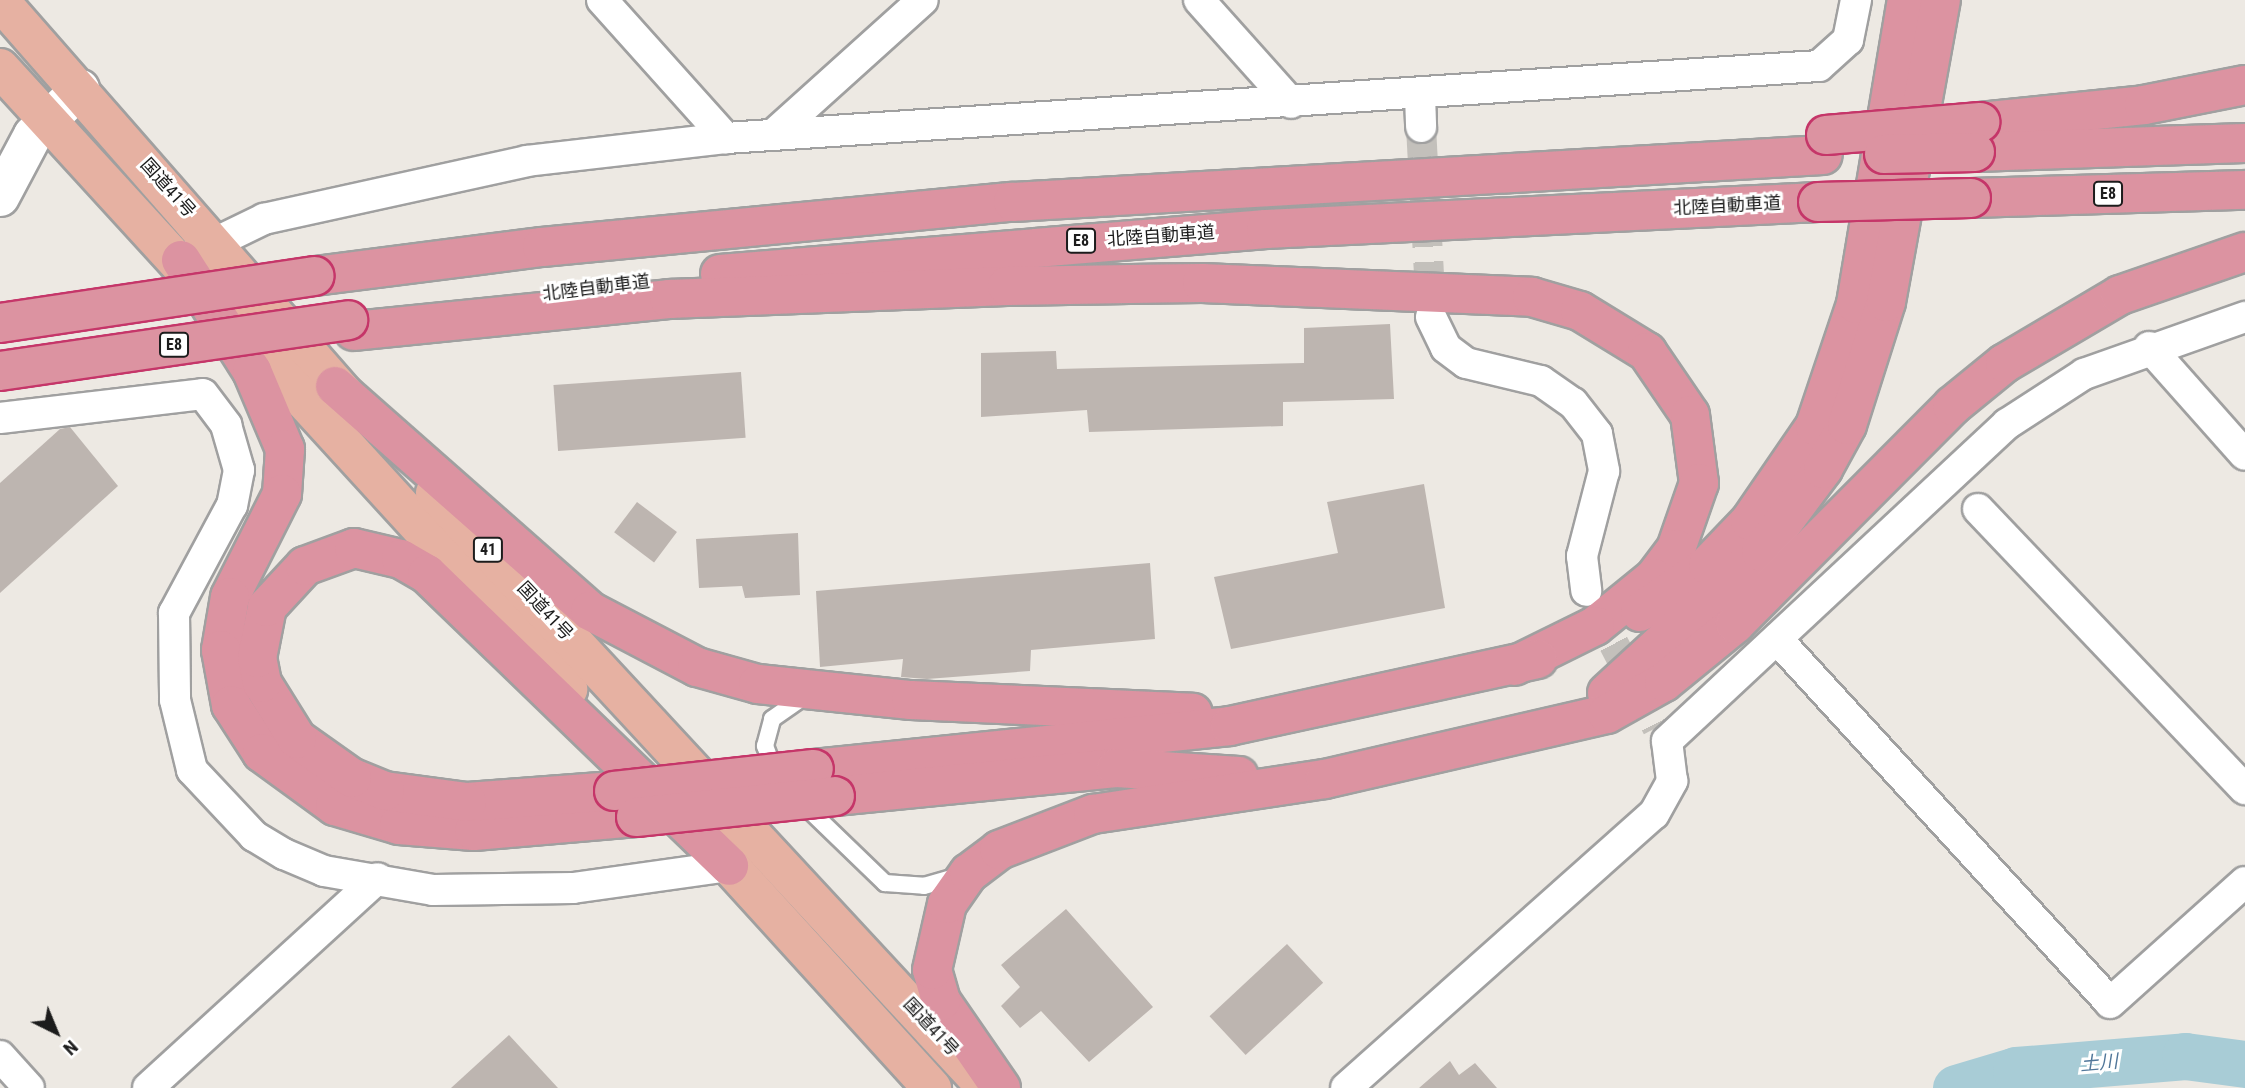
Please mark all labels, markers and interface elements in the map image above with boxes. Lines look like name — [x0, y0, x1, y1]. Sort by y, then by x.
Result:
street label: 国道41号 — [136, 154, 200, 222]
road number: E8 — [2092, 182, 2124, 206]
street label: 北陸自動車道 — [1673, 192, 1781, 220]
street label: 北陸自動車道 — [1106, 221, 1216, 251]
road number: E8 — [1065, 229, 1097, 254]
street label: 北陸自動車道 — [541, 271, 651, 305]
road number: E8 — [158, 332, 190, 358]
road number: 41 — [472, 538, 504, 562]
street label: 国道41号 — [513, 577, 577, 645]
street label: 国道41号 — [899, 993, 963, 1061]
north arrow — [21, 997, 91, 1067]
text: N — [59, 1035, 83, 1060]
water label: 土川 — [2079, 1050, 2119, 1076]

